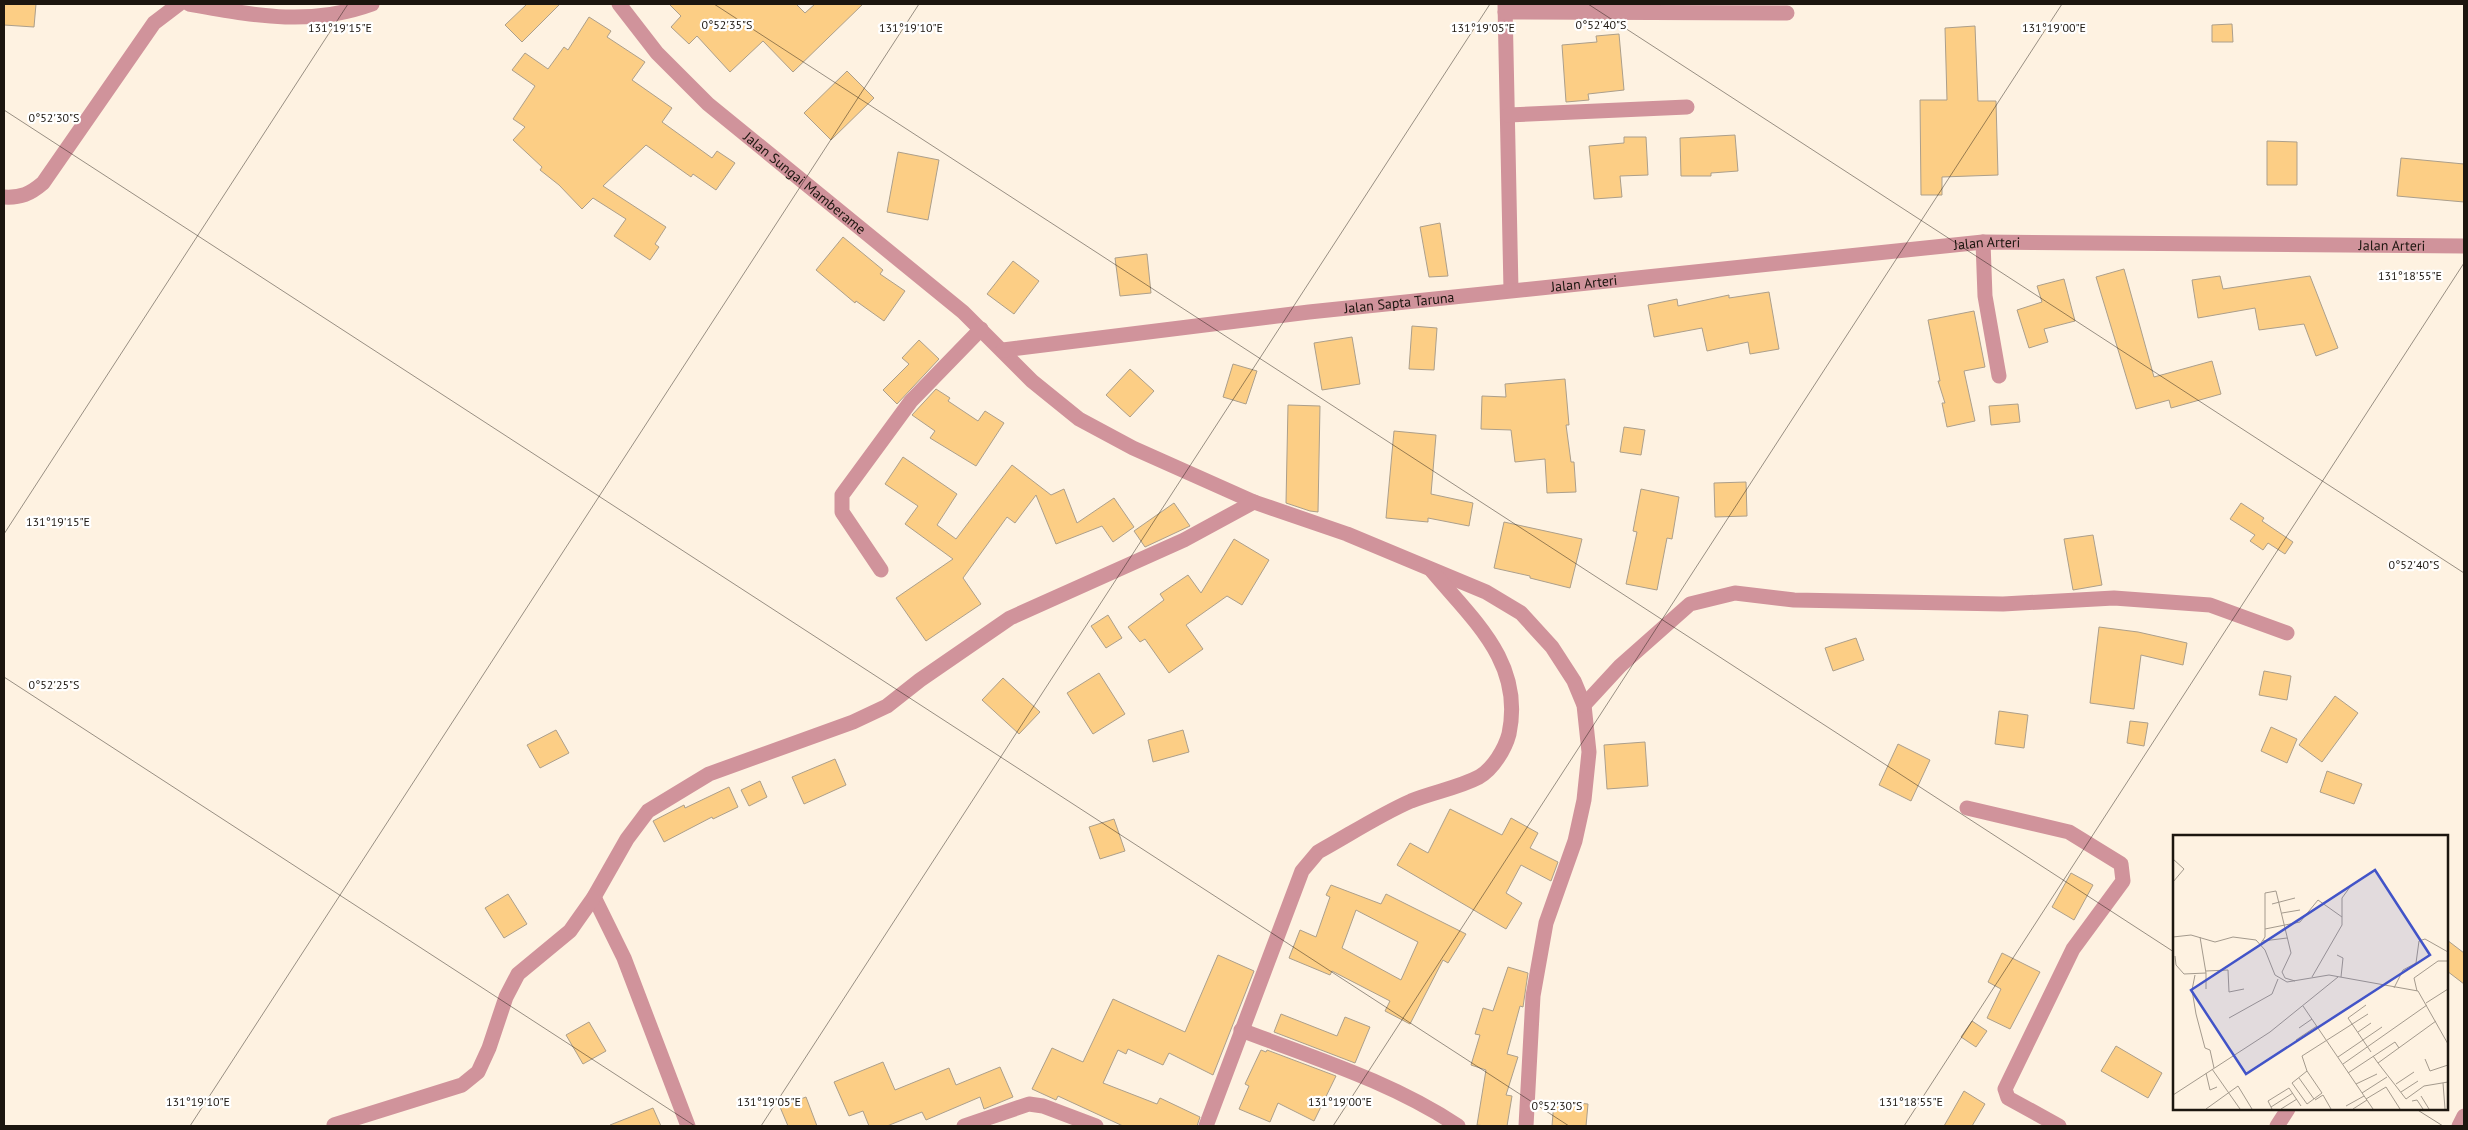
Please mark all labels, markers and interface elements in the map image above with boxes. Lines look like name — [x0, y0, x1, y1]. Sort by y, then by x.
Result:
text: 0°52'35"S — [702, 17, 752, 32]
text: 0°52'40"S — [1576, 17, 1626, 32]
text: 131°19'15"E — [308, 20, 372, 35]
text: 131°19'10"E — [879, 20, 943, 35]
text: 131°19'05"E — [1451, 20, 1515, 35]
text: 131°19'00"E — [2022, 20, 2086, 35]
text: 0°52'30"S — [29, 110, 79, 125]
street label: Jalan Sungai Mamberame — [739, 127, 870, 238]
street label: Jalan Arteri — [1952, 233, 2020, 254]
street label: Jalan Arteri — [2358, 236, 2425, 255]
text: 131°18'55"E — [2378, 268, 2442, 283]
street label: Jalan Arteri — [1549, 271, 1618, 296]
street label: Jalan Sapta Taruna — [1342, 288, 1455, 317]
text: 131°19'15"E — [26, 514, 90, 529]
text: 0°52'40"S — [2389, 557, 2439, 572]
text: 0°52'25"S — [29, 677, 79, 692]
inset map — [2173, 835, 2448, 1110]
text: 131°19'10"E — [166, 1094, 230, 1109]
text: 131°19'05"E — [737, 1094, 801, 1109]
text: 131°19'00"E — [1308, 1094, 1372, 1109]
text: 131°18'55"E — [1879, 1094, 1943, 1109]
text: 0°52'30"S — [1532, 1098, 1582, 1113]

